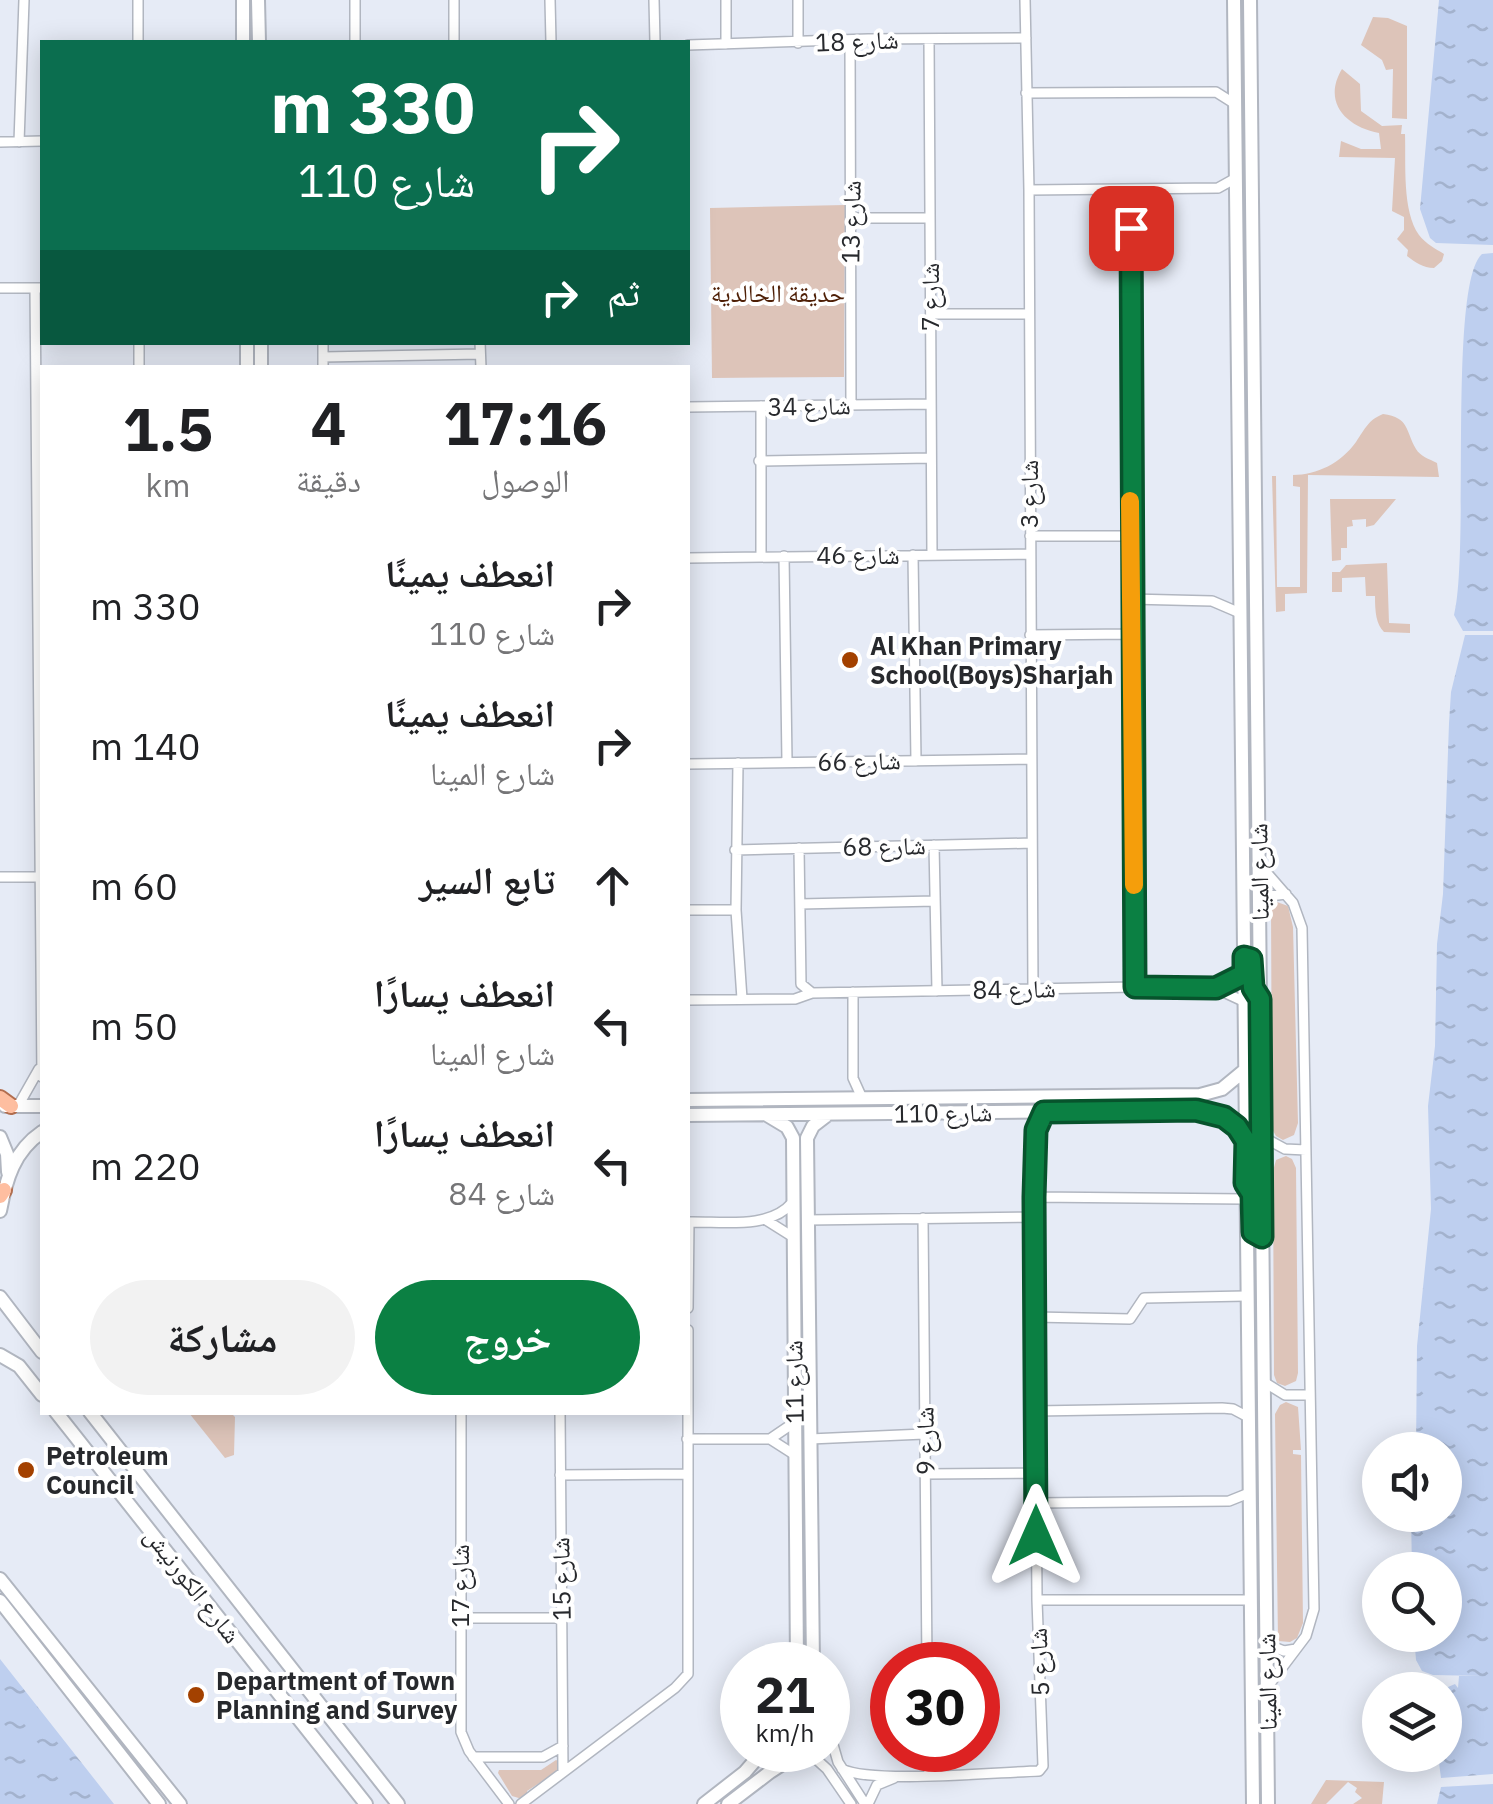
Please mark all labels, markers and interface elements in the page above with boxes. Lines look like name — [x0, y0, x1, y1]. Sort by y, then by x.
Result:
street label: شارع 18 — [815, 23, 899, 58]
text: 330 m — [270, 61, 475, 152]
icon: right — [510, 80, 640, 210]
text: شارع 110 — [298, 151, 475, 209]
street label: شارع 13 — [833, 180, 868, 264]
pin — [1089, 186, 1174, 271]
icon: arrive — [1104, 201, 1159, 256]
street label: شارع 7 — [913, 263, 946, 331]
text: ثم — [607, 267, 640, 316]
icon: right — [532, 270, 587, 325]
park label: حديقة الخالدية — [711, 276, 845, 309]
text: 4 — [310, 383, 346, 462]
text: 17:16 — [444, 383, 607, 462]
street label: شارع 34 — [767, 388, 851, 423]
text: 1.5 — [123, 389, 213, 468]
text: دقيقة — [296, 459, 361, 501]
text: الوصول — [481, 459, 570, 501]
street label: شارع 3 — [1012, 460, 1045, 528]
text: km — [146, 464, 190, 506]
street label: شارع 46 — [816, 538, 900, 571]
text: انعطف يمينًا — [385, 548, 555, 597]
icon: right — [585, 578, 640, 633]
text: 330 m — [90, 581, 201, 630]
text: شارع 110 — [429, 612, 555, 654]
place label: Al Khan Primary School(Boys)Sharjah — [870, 629, 1113, 691]
marker: Al Khan Primary School(Boys)Sharjah — [839, 649, 861, 671]
text: انعطف يمينًا — [385, 688, 555, 737]
icon: right — [585, 718, 640, 773]
text: 140 m — [90, 721, 201, 770]
street label: شارع 66 — [817, 743, 901, 778]
text: شارع المينا — [430, 752, 555, 794]
street label: شارع المينا — [1241, 823, 1276, 921]
street label: شارع 68 — [842, 828, 926, 863]
text: تابع السير — [419, 855, 555, 904]
icon: ahead — [585, 858, 640, 913]
text: 60 m — [90, 861, 178, 910]
text: انعطف يسارًا — [374, 968, 555, 1017]
street label: شارع 84 — [972, 971, 1056, 1006]
icon: left — [585, 998, 640, 1053]
text: 50 m — [90, 1001, 178, 1050]
text: شارع المينا — [430, 1032, 555, 1074]
street label: شارع 110 — [893, 1095, 992, 1130]
text: انعطف يسارًا — [374, 1108, 555, 1157]
icon: left — [585, 1138, 640, 1193]
text: 220 m — [90, 1141, 201, 1190]
text: شارع 84 — [448, 1172, 555, 1214]
button: مشاركة — [90, 1280, 355, 1395]
button: خروج — [375, 1280, 640, 1395]
street label: شارع 11 — [776, 1340, 811, 1424]
street label: شارع 9 — [907, 1406, 942, 1476]
map controls — [1362, 1432, 1462, 1772]
button: sound — [1362, 1432, 1462, 1532]
place label: Petroleum Council — [46, 1439, 168, 1501]
marker: Petroleum Council — [15, 1459, 37, 1481]
position arrow — [984, 1484, 1088, 1588]
street label: شارع الكورنيش — [138, 1520, 249, 1650]
street label: شارع 15 — [543, 1537, 578, 1621]
street label: شارع 17 — [443, 1544, 476, 1628]
button: search — [1362, 1552, 1462, 1652]
street label: شارع 5 — [1021, 1627, 1056, 1697]
street label: شارع المينا — [1249, 1633, 1284, 1731]
speed limit sign: 30 — [870, 1642, 1000, 1772]
text: 21 — [755, 1662, 815, 1727]
place label: Department of Town Planning and Survey — [216, 1664, 458, 1726]
button: layers — [1362, 1672, 1462, 1772]
marker: Department of Town Planning and Survey — [185, 1684, 207, 1706]
text: km/h — [756, 1716, 814, 1749]

